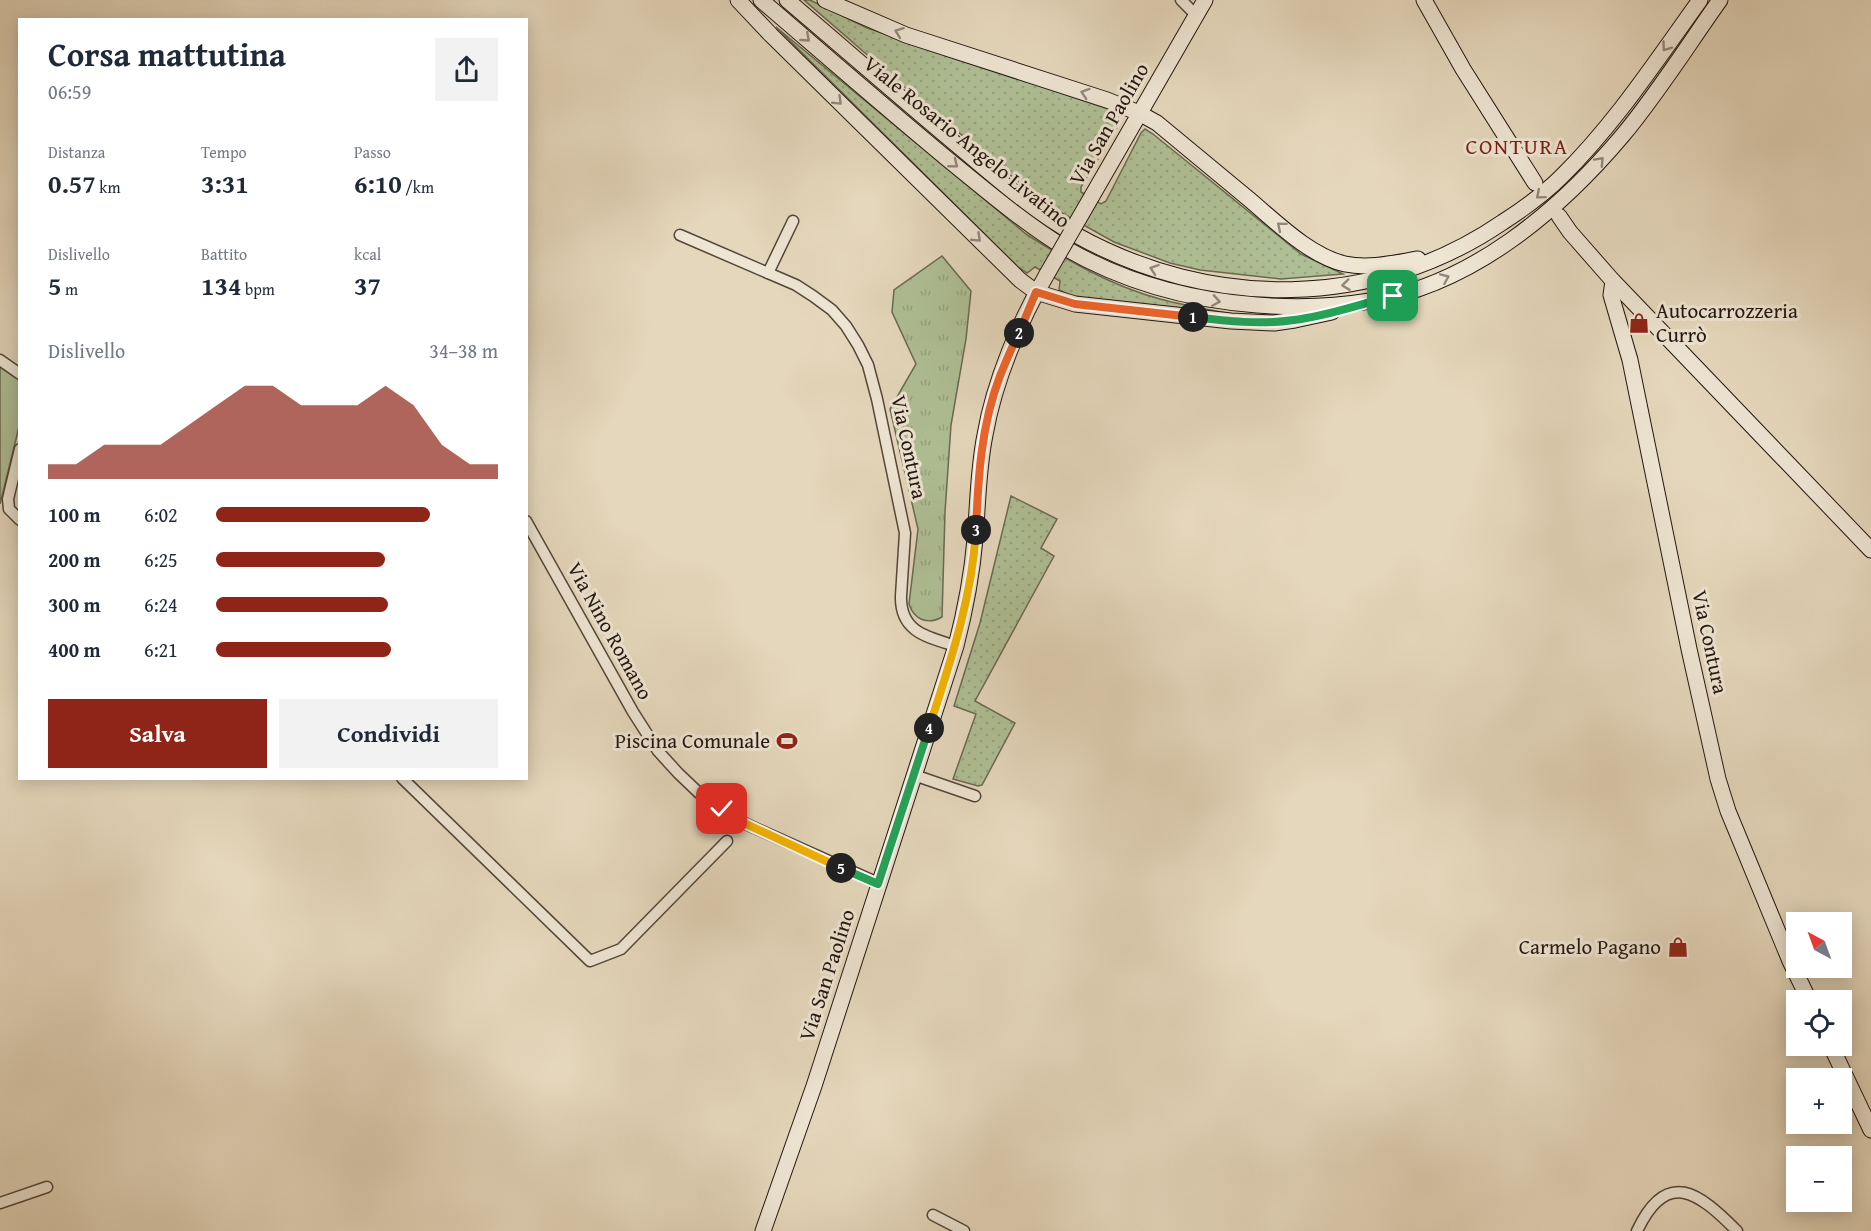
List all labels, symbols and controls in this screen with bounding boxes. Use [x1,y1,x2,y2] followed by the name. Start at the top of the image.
[895,27,905,40] one-way arrow
[48,30,286,78] text: Corsa mattutina
[799,31,810,42] one-way arrow
[435,38,498,101] button: share
[1662,41,1673,52] one-way arrow
[857,48,1078,235] street label: Viale Rosario Angelo Livatino
[1061,57,1156,191] street label: Via San Paolino
[48,77,91,106] text: 06:59
[1080,87,1091,100] one-way arrow
[832,94,842,105] one-way arrow
[1465,130,1569,162] district label: CONTURA
[48,140,105,164] text: Distanza
[201,140,247,164] text: Tempo
[354,140,391,164] text: Passo
[948,157,959,168] one-way arrow
[1592,157,1603,168] one-way arrow
[48,164,96,203] text: 0.57
[201,164,249,203] text: 3:31
[354,164,402,203] text: 6:10
[96,175,120,199] text: km
[402,175,434,199] text: /km
[1536,188,1547,199] one-way arrow
[1277,222,1288,233] one-way arrow
[970,230,981,241] one-way arrow
[48,242,110,266] text: Dislivello
[201,242,247,266] text: Battito
[354,242,381,266] text: kcal
[1149,264,1160,277] one-way arrow
[48,266,61,305] text: 5
[201,266,241,305] text: 134
[354,266,381,305] text: 37
[1367,270,1418,321] pin
[1439,273,1450,285] one-way arrow
[61,277,78,301] text: m
[241,277,275,301] text: bpm
[1342,278,1351,290] one-way arrow
[1376,279,1409,312] icon: arrive
[1212,294,1221,306] one-way arrow
[1656,295,1798,350] place label: Autocarrozzeria Currò
[1178,302,1208,332] pin: 1
[1189,305,1197,329] text: 1
[1627,311,1651,335] shop icon: Autocarrozzeria Currò
[1004,318,1034,348] pin: 2
[1015,321,1023,345] text: 2
[48,336,125,365] text: Dislivello
[429,336,498,365] text: 34–38 m
[883,392,936,502] street label: Via Contura
[48,500,101,529] text: 100 m
[144,500,178,529] text: 6:02
[961,515,991,545] pin: 3
[972,518,980,542] text: 3
[48,545,101,574] text: 200 m
[144,545,178,574] text: 6:25
[560,556,661,705] street label: Via Nino Romano
[1684,587,1737,697] street label: Via Contura
[48,590,101,619] text: 300 m
[144,590,178,619] text: 6:24
[48,635,101,664] text: 400 m
[144,635,178,664] text: 6:21
[48,699,267,768] button: Salva
[279,699,498,768] button: Condividi
[914,713,944,743] pin: 4
[925,716,933,740] text: 4
[615,725,770,756] place label: Piscina Comunale
[775,729,799,753] sports icon: Piscina Comunale
[696,783,747,834] pin
[705,792,738,825] icon: check
[826,853,856,883] pin: 5
[837,856,845,880] text: 5
[791,905,862,1045] street label: Via San Paolino
[1786,912,1852,978] north arrow
[1786,912,1852,1212] map controls
[1519,931,1661,962] place label: Carmelo Pagano
[1666,935,1690,959] shop icon: Carmelo Pagano
[1786,990,1852,1056] button: locate
[1786,1068,1852,1134] button: +
[1786,1146,1852,1212] button: −

